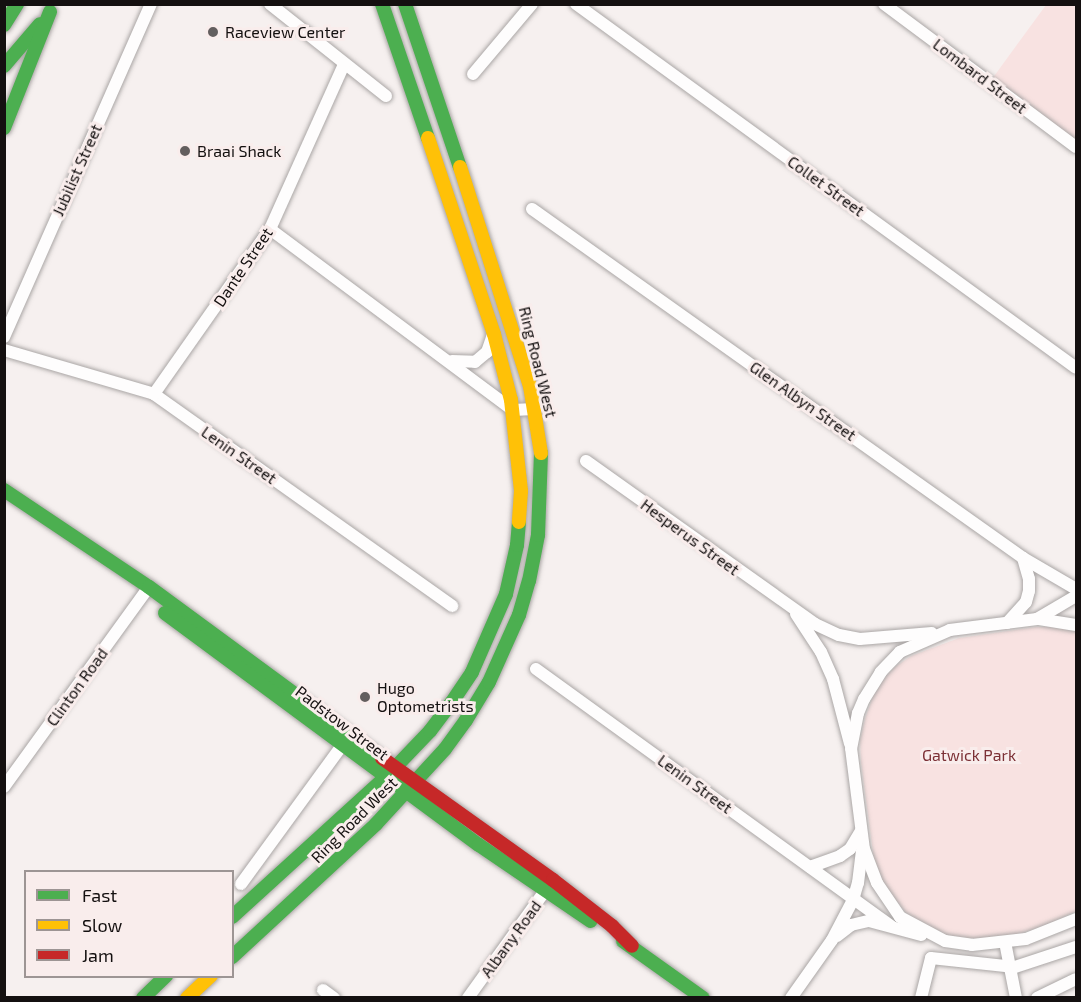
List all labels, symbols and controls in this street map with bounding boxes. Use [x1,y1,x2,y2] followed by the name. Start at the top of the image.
[225,22,346,42] place label: Raceview Center
[206,25,220,39] marker: Raceview Center
[929,34,1031,118] street label: Lombard Street
[48,121,106,219] street label: Jubilist Street
[197,141,281,161] place label: Braai Shack
[178,144,192,158] marker: Braai Shack
[784,152,868,220] street label: Collet Street
[209,224,277,310] street label: Dante Street
[515,304,561,420] street label: Ring Road West
[746,357,860,445] street label: Glen Albyn Street
[198,422,280,488] street label: Lenin Street
[637,495,743,579] street label: Hesperus Street
[42,644,112,730] street label: Clinton Road
[377,678,474,716] place label: Hugo Optometrists
[292,682,392,764] street label: Padstow Street
[358,690,372,704] marker: Hugo Optometrists
[922,745,1016,765] park label: Gatwick Park
[654,751,736,817] street label: Lenin Street
[307,773,401,867] street label: Ring Road West
[24,870,234,978] legend
[82,884,117,906] text: Fast
[477,897,545,981] street label: Albany Road
[82,914,122,936] text: Slow
[82,944,114,966] text: Jam

